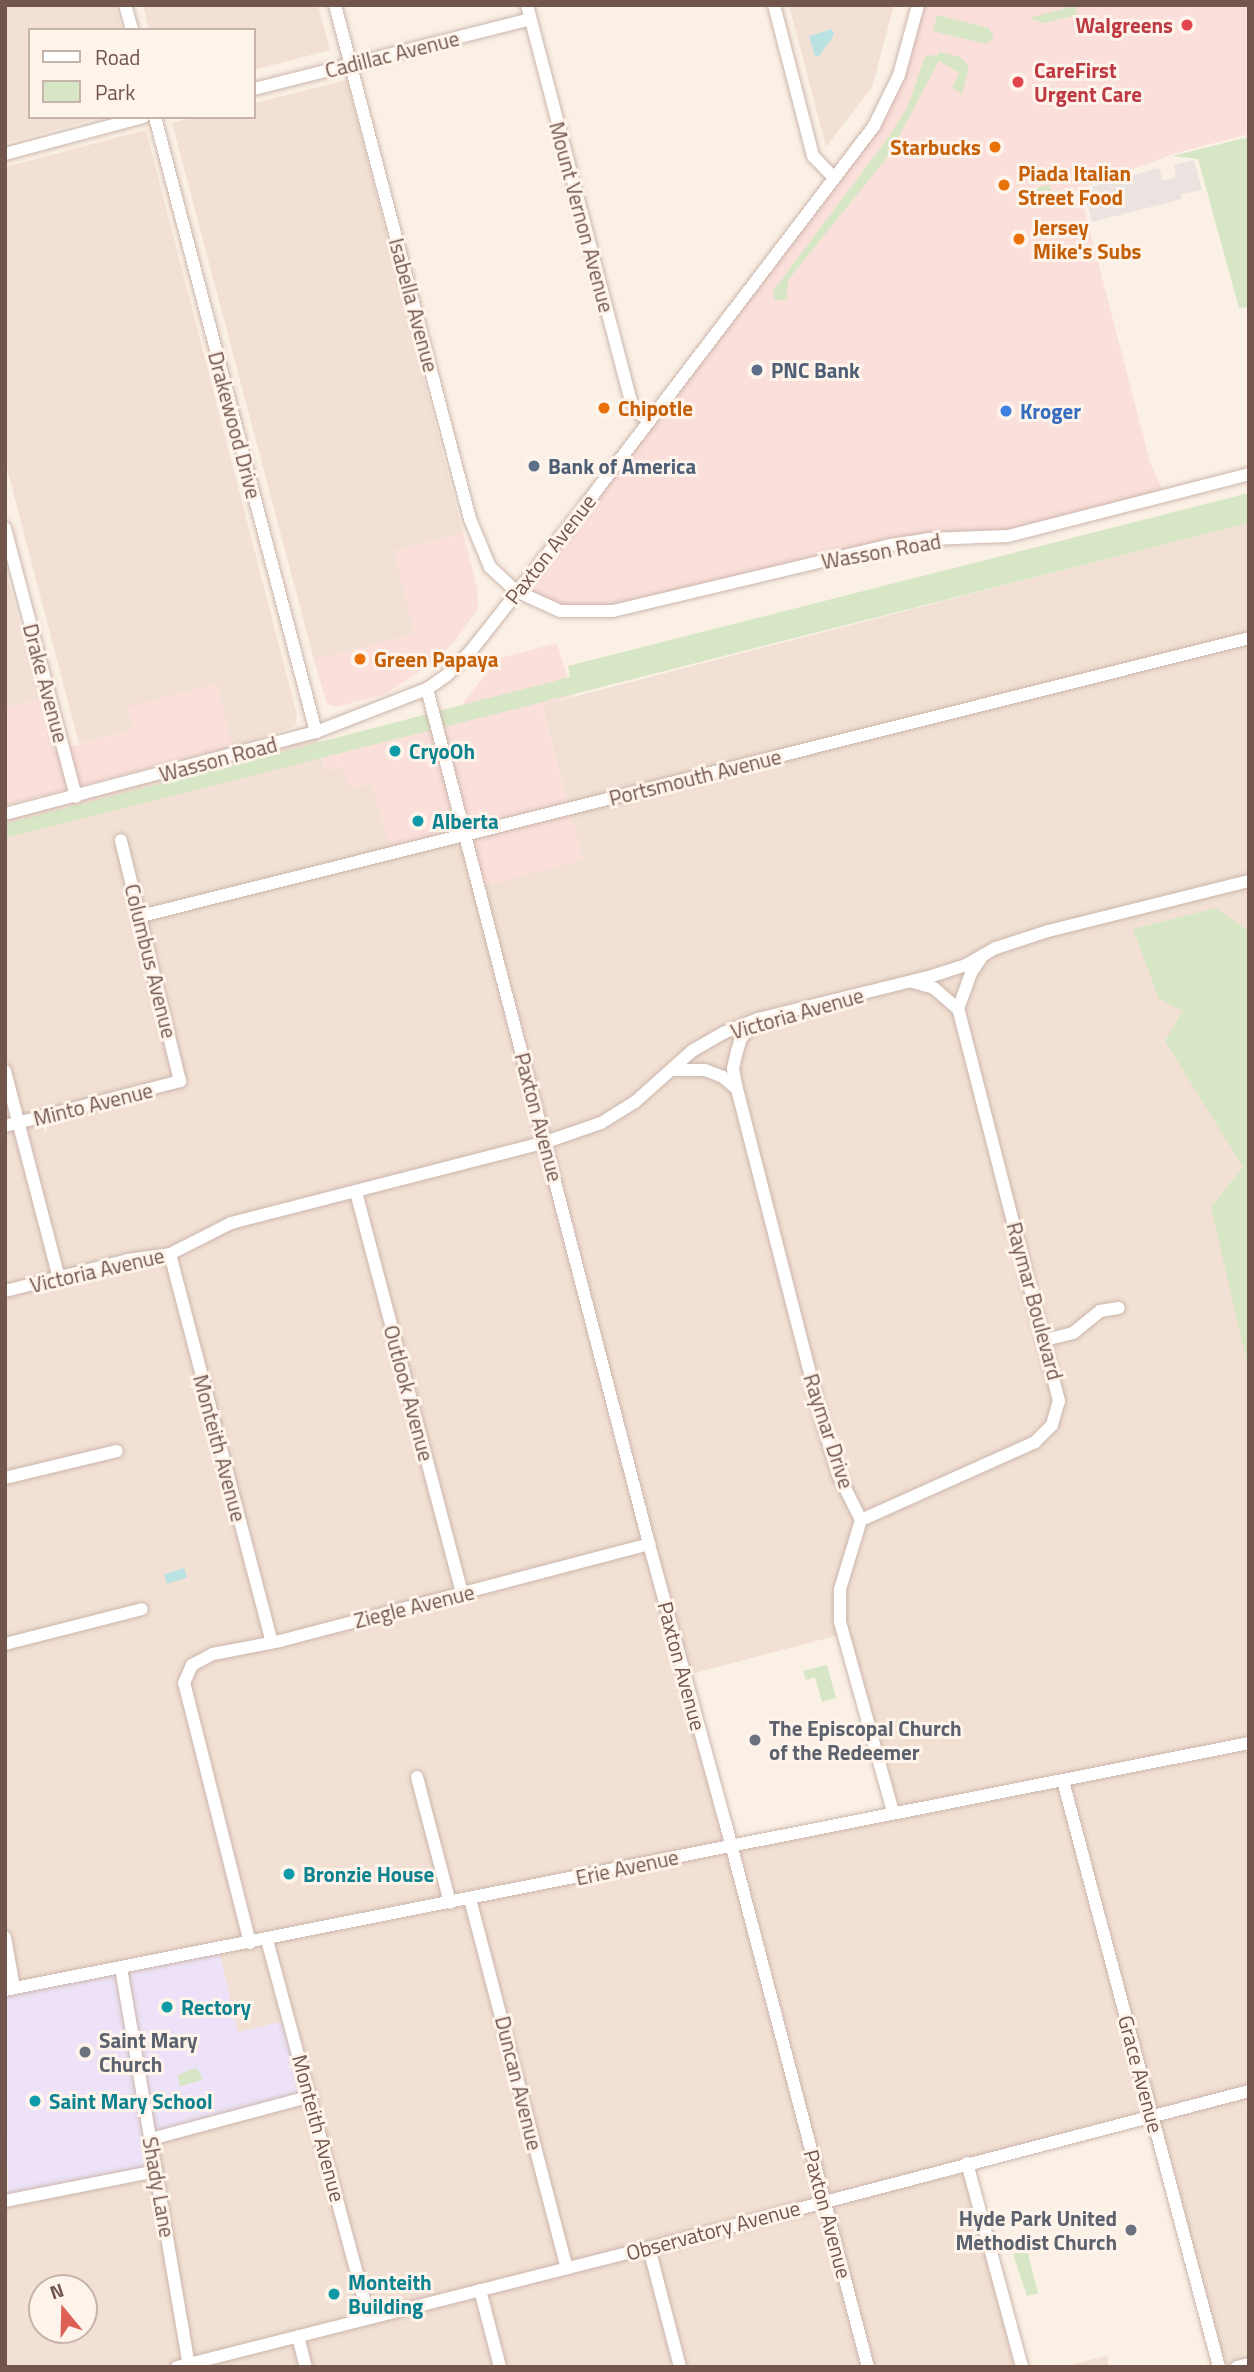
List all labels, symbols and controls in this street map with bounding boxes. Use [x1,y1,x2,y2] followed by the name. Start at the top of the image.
[1075,12,1173,38] place label: Walgreens
[1179,17,1195,33] marker: Walgreens
[322,25,462,83] street label: Cadillac Avenue
[28,28,256,119] legend
[95,41,140,73] text: Road
[1034,57,1142,107] place label: CareFirst Urgent Care
[1008,72,1028,92] marker: CareFirst Urgent Care
[95,76,135,108] text: Park
[544,119,620,315] street label: Mount Vernon Avenue
[890,134,981,160] place label: Starbucks
[987,139,1003,155] marker: Starbucks
[1018,160,1131,210] place label: Piada Italian Street Food
[996,177,1012,193] marker: Piada Italian Street Food
[1033,214,1142,264] place label: Jersey Mike's Subs
[1011,231,1027,247] marker: Jersey Mike's Subs
[384,235,444,375] street label: Isabella Avenue
[203,349,267,501] street label: Drakewood Drive
[771,357,860,383] place label: PNC Bank
[749,362,765,378] marker: PNC Bank
[618,395,693,421] place label: Chipotle
[1020,398,1081,424] place label: Kroger
[596,400,612,416] marker: Chipotle
[998,403,1014,419] marker: Kroger
[548,453,696,479] place label: Bank of America
[526,458,542,474] marker: Bank of America
[499,489,601,609] street label: Paxton Avenue
[819,528,943,574] street label: Wasson Road
[18,621,74,745] street label: Drake Avenue
[374,646,498,672] place label: Green Papaya
[352,651,368,667] marker: Green Papaya
[156,731,280,787] street label: Wasson Road
[409,738,475,764] place label: CryoOh
[387,743,403,759] marker: CryoOh
[606,743,784,811] street label: Portsmouth Avenue
[432,808,499,834] place label: Alberta
[410,813,426,829] marker: Alberta
[120,881,182,1041] street label: Columbus Avenue
[728,982,866,1044] street label: Victoria Avenue
[510,1050,568,1184] street label: Paxton Avenue
[31,1077,155,1131] street label: Minto Avenue
[1002,1219,1068,1383] street label: Raymar Boulevard
[27,1242,167,1298] street label: Victoria Avenue
[379,1322,439,1464] street label: Outlook Avenue
[799,1370,859,1492] street label: Raymar Drive
[188,1372,252,1524] street label: Monteith Avenue
[351,1579,477,1633] street label: Ziegle Avenue
[653,1599,711,1733] street label: Paxton Avenue
[769,1715,962,1765] place label: The Episcopal Church of the Redeemer
[747,1732,763,1748] marker: The Episcopal Church of the Redeemer
[573,1844,681,1890] street label: Erie Avenue
[303,1861,434,1887] place label: Bronzie House
[281,1866,297,1882] marker: Bronzie House
[181,1994,251,2020] place label: Rectory
[159,1999,175,2015] marker: Rectory
[1113,2012,1169,2136] street label: Grace Avenue
[490,2013,548,2153] street label: Duncan Avenue
[99,2027,198,2077] place label: Saint Mary Church
[77,2044,93,2060] marker: Saint Mary Church
[287,2052,351,2204] street label: Monteith Avenue
[49,2088,213,2114] place label: Saint Mary School
[27,2093,43,2109] marker: Saint Mary School
[138,2135,180,2239] street label: Shady Lane
[799,2147,857,2281] street label: Paxton Avenue
[623,2195,803,2265] street label: Observatory Avenue
[955,2205,1117,2255] place label: Hyde Park United Methodist Church
[1123,2222,1139,2238] marker: Hyde Park United Methodist Church
[348,2269,432,2319] place label: Monteith Building
[28,2274,98,2344] north arrow
[46,2275,68,2306] text: N
[326,2286,342,2302] marker: Monteith Building

